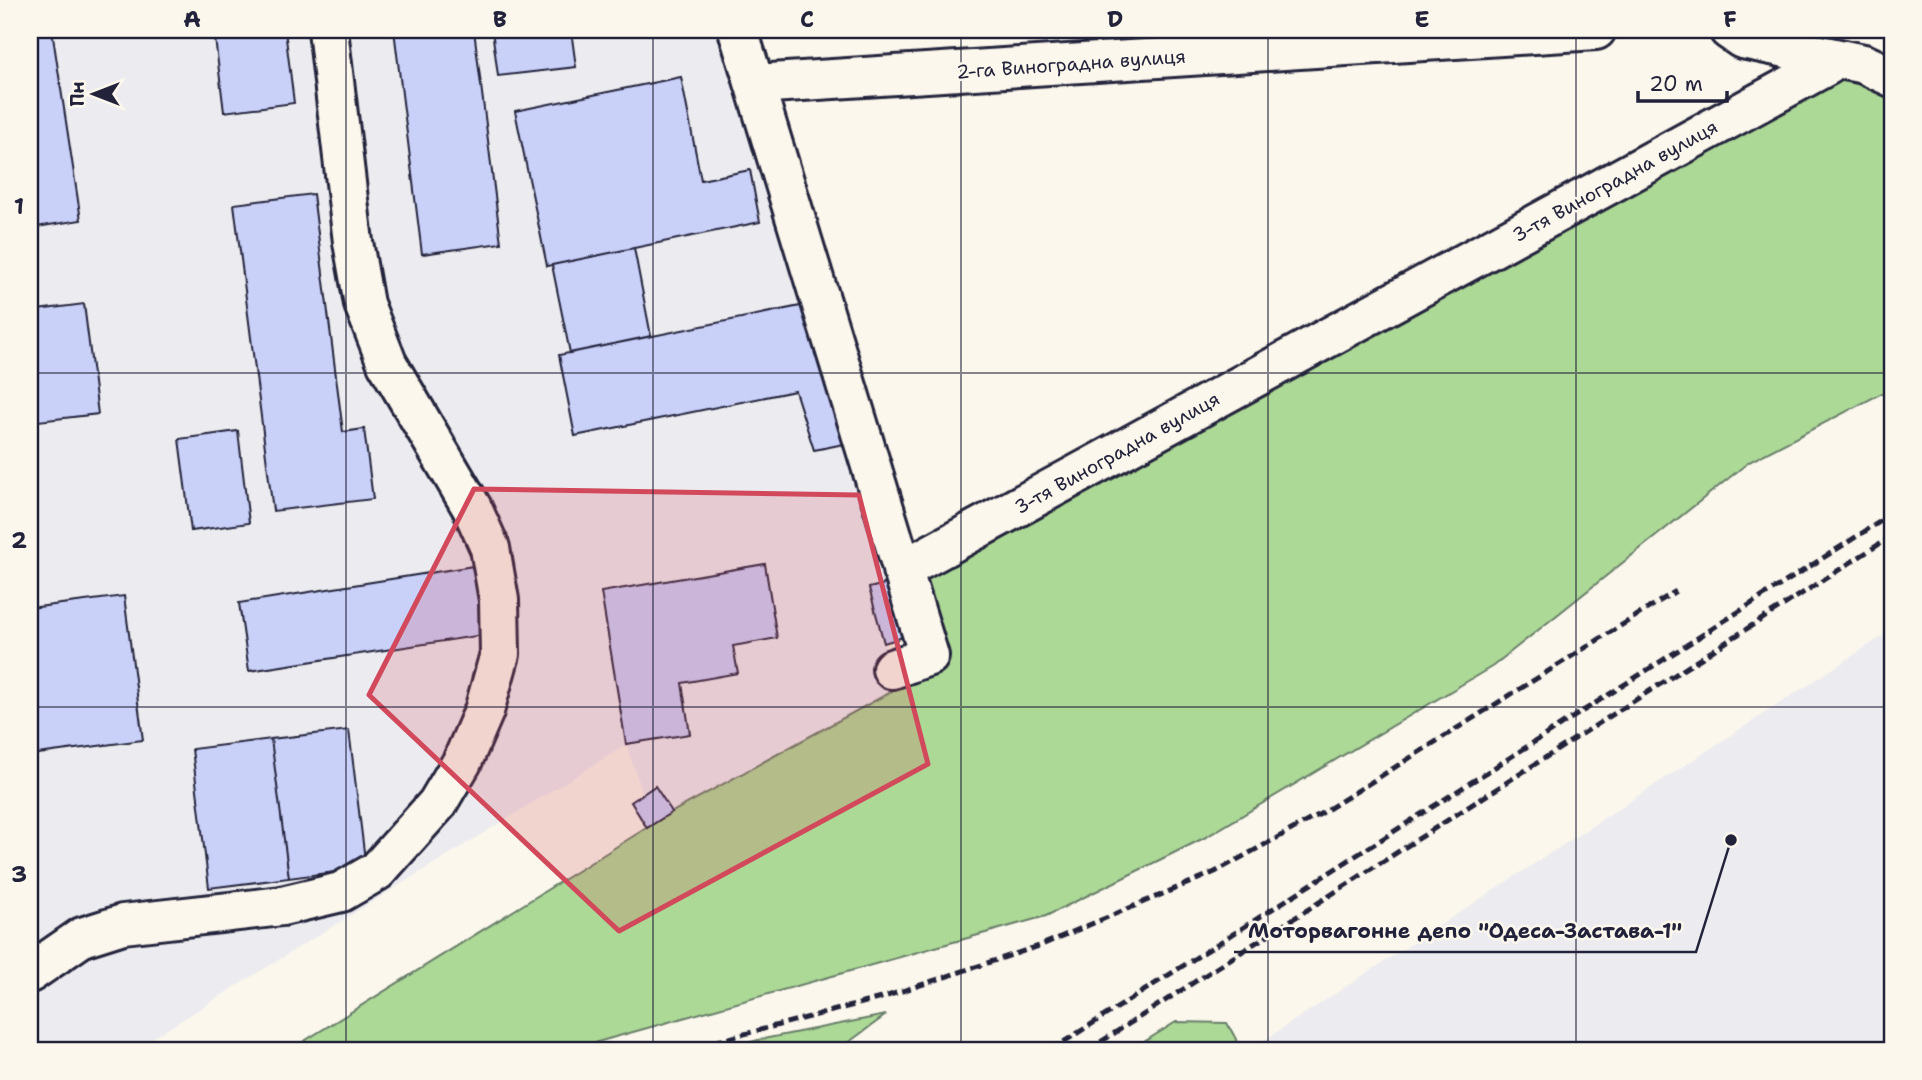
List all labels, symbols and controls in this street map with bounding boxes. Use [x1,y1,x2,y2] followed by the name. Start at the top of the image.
[183,4,201,34] text: A
[493,4,507,34] text: B
[800,4,814,34] text: C
[1107,4,1123,34] text: D
[1414,4,1430,34] text: E
[1723,4,1737,34] text: F
[955,44,1187,84] street label: 2-га Виноградна вулиця
[60,60,130,130] north arrow
[1638,60,1728,104] scale bar
[1649,70,1703,98] text: 20 m
[65,81,90,107] text: Пн
[1508,114,1722,248] street label: 3-тя Виноградна вулиця
[14,191,24,221] text: 1
[1010,386,1224,520] street label: 3-тя Виноградна вулиця
[11,525,27,555] text: 2
[11,859,27,889] text: 3
[1234,910,1696,952] callout: Моторвагонне депо "Одеса-Застава-1"
[1248,917,1682,945] text: Моторвагонне депо "Одеса-Застава-1"

